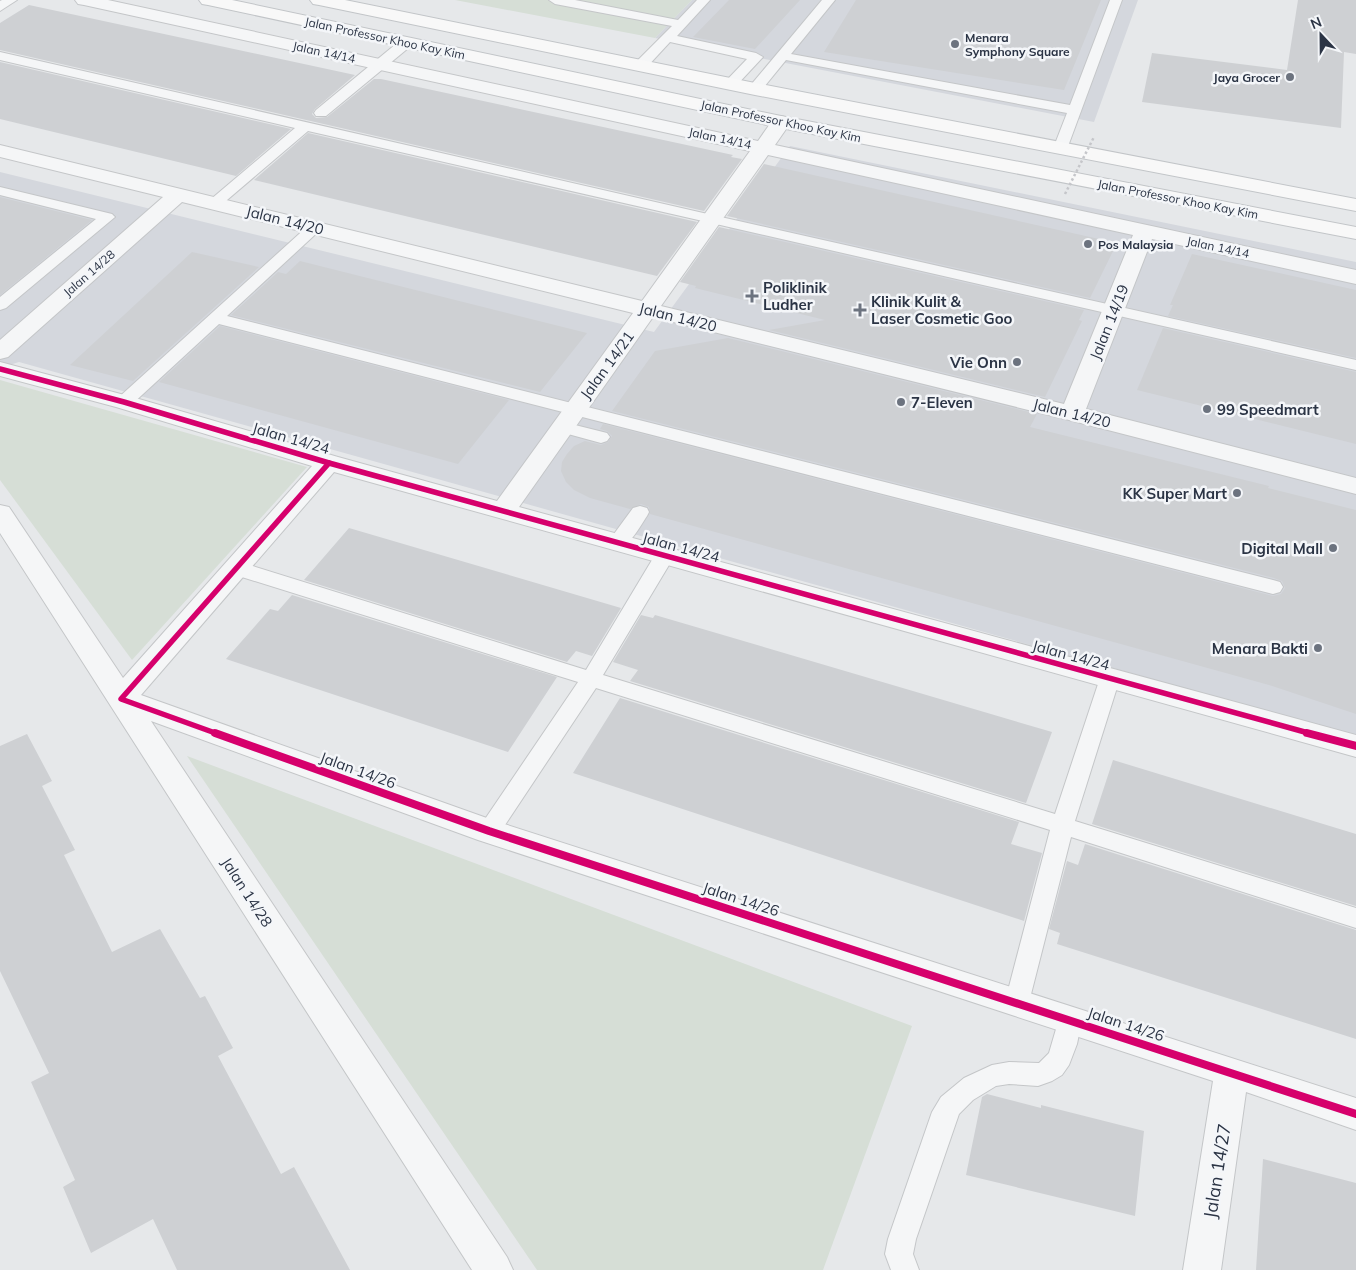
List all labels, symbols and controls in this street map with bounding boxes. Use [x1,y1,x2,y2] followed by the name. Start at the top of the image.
[1296,10,1346,60] north arrow
[1308,13,1324,33] text: N
[303,14,467,62] street label: Jalan Professor Khoo Kay Kim
[965,30,1070,59] place label: Menara Symphony Square
[291,38,357,66] street label: Jalan 14/14
[949,38,961,50] marker: Menara Symphony Square
[1213,70,1280,85] place label: Jaya Grocer
[1284,71,1296,83] marker: Jaya Grocer
[699,97,863,145] street label: Jalan Professor Khoo Kay Kim
[687,124,753,152] street label: Jalan 14/14
[1096,176,1260,222] street label: Jalan Professor Khoo Kay Kim
[244,201,326,239] street label: Jalan 14/20
[1185,233,1251,261] street label: Jalan 14/14
[1098,237,1173,252] place label: Pos Malaysia
[1082,238,1094,250] marker: Pos Malaysia
[60,246,118,300] street label: Jalan 14/28
[763,278,827,314] place label: Poliklinik Ludher
[1085,282,1133,362] street label: Jalan 14/19
[745,289,759,303] marker: Poliklinik Ludher
[871,292,1013,328] place label: Klinik Kulit & Laser Cosmetic Goo
[637,298,719,336] street label: Jalan 14/20
[853,303,867,317] marker: Klinik Kulit & Laser Cosmetic Goo
[576,327,638,403] street label: Jalan 14/21
[949,353,1007,372] place label: Vie Onn
[1011,356,1023,368] marker: Vie Onn
[911,393,973,412] place label: 7-Eleven
[1031,394,1113,432] street label: Jalan 14/20
[895,396,907,408] marker: 7-Eleven
[1217,400,1319,419] place label: 99 Speedmart
[1201,403,1213,415] marker: 99 Speedmart
[250,418,332,458] street label: Jalan 14/24
[1122,484,1227,503] place label: KK Super Mart
[1231,487,1243,499] marker: KK Super Mart
[640,528,722,566] street label: Jalan 14/24
[1241,539,1323,558] place label: Digital Mall
[1327,542,1339,554] marker: Digital Mall
[1030,636,1112,674] street label: Jalan 14/24
[1212,639,1308,658] place label: Menara Bakti
[1312,642,1324,654] marker: Menara Bakti
[317,747,399,793] street label: Jalan 14/26
[217,853,277,931] street label: Jalan 14/28
[700,878,782,920] street label: Jalan 14/26
[1085,1003,1167,1045] street label: Jalan 14/26
[1198,1122,1236,1220] street label: Jalan 14/27

